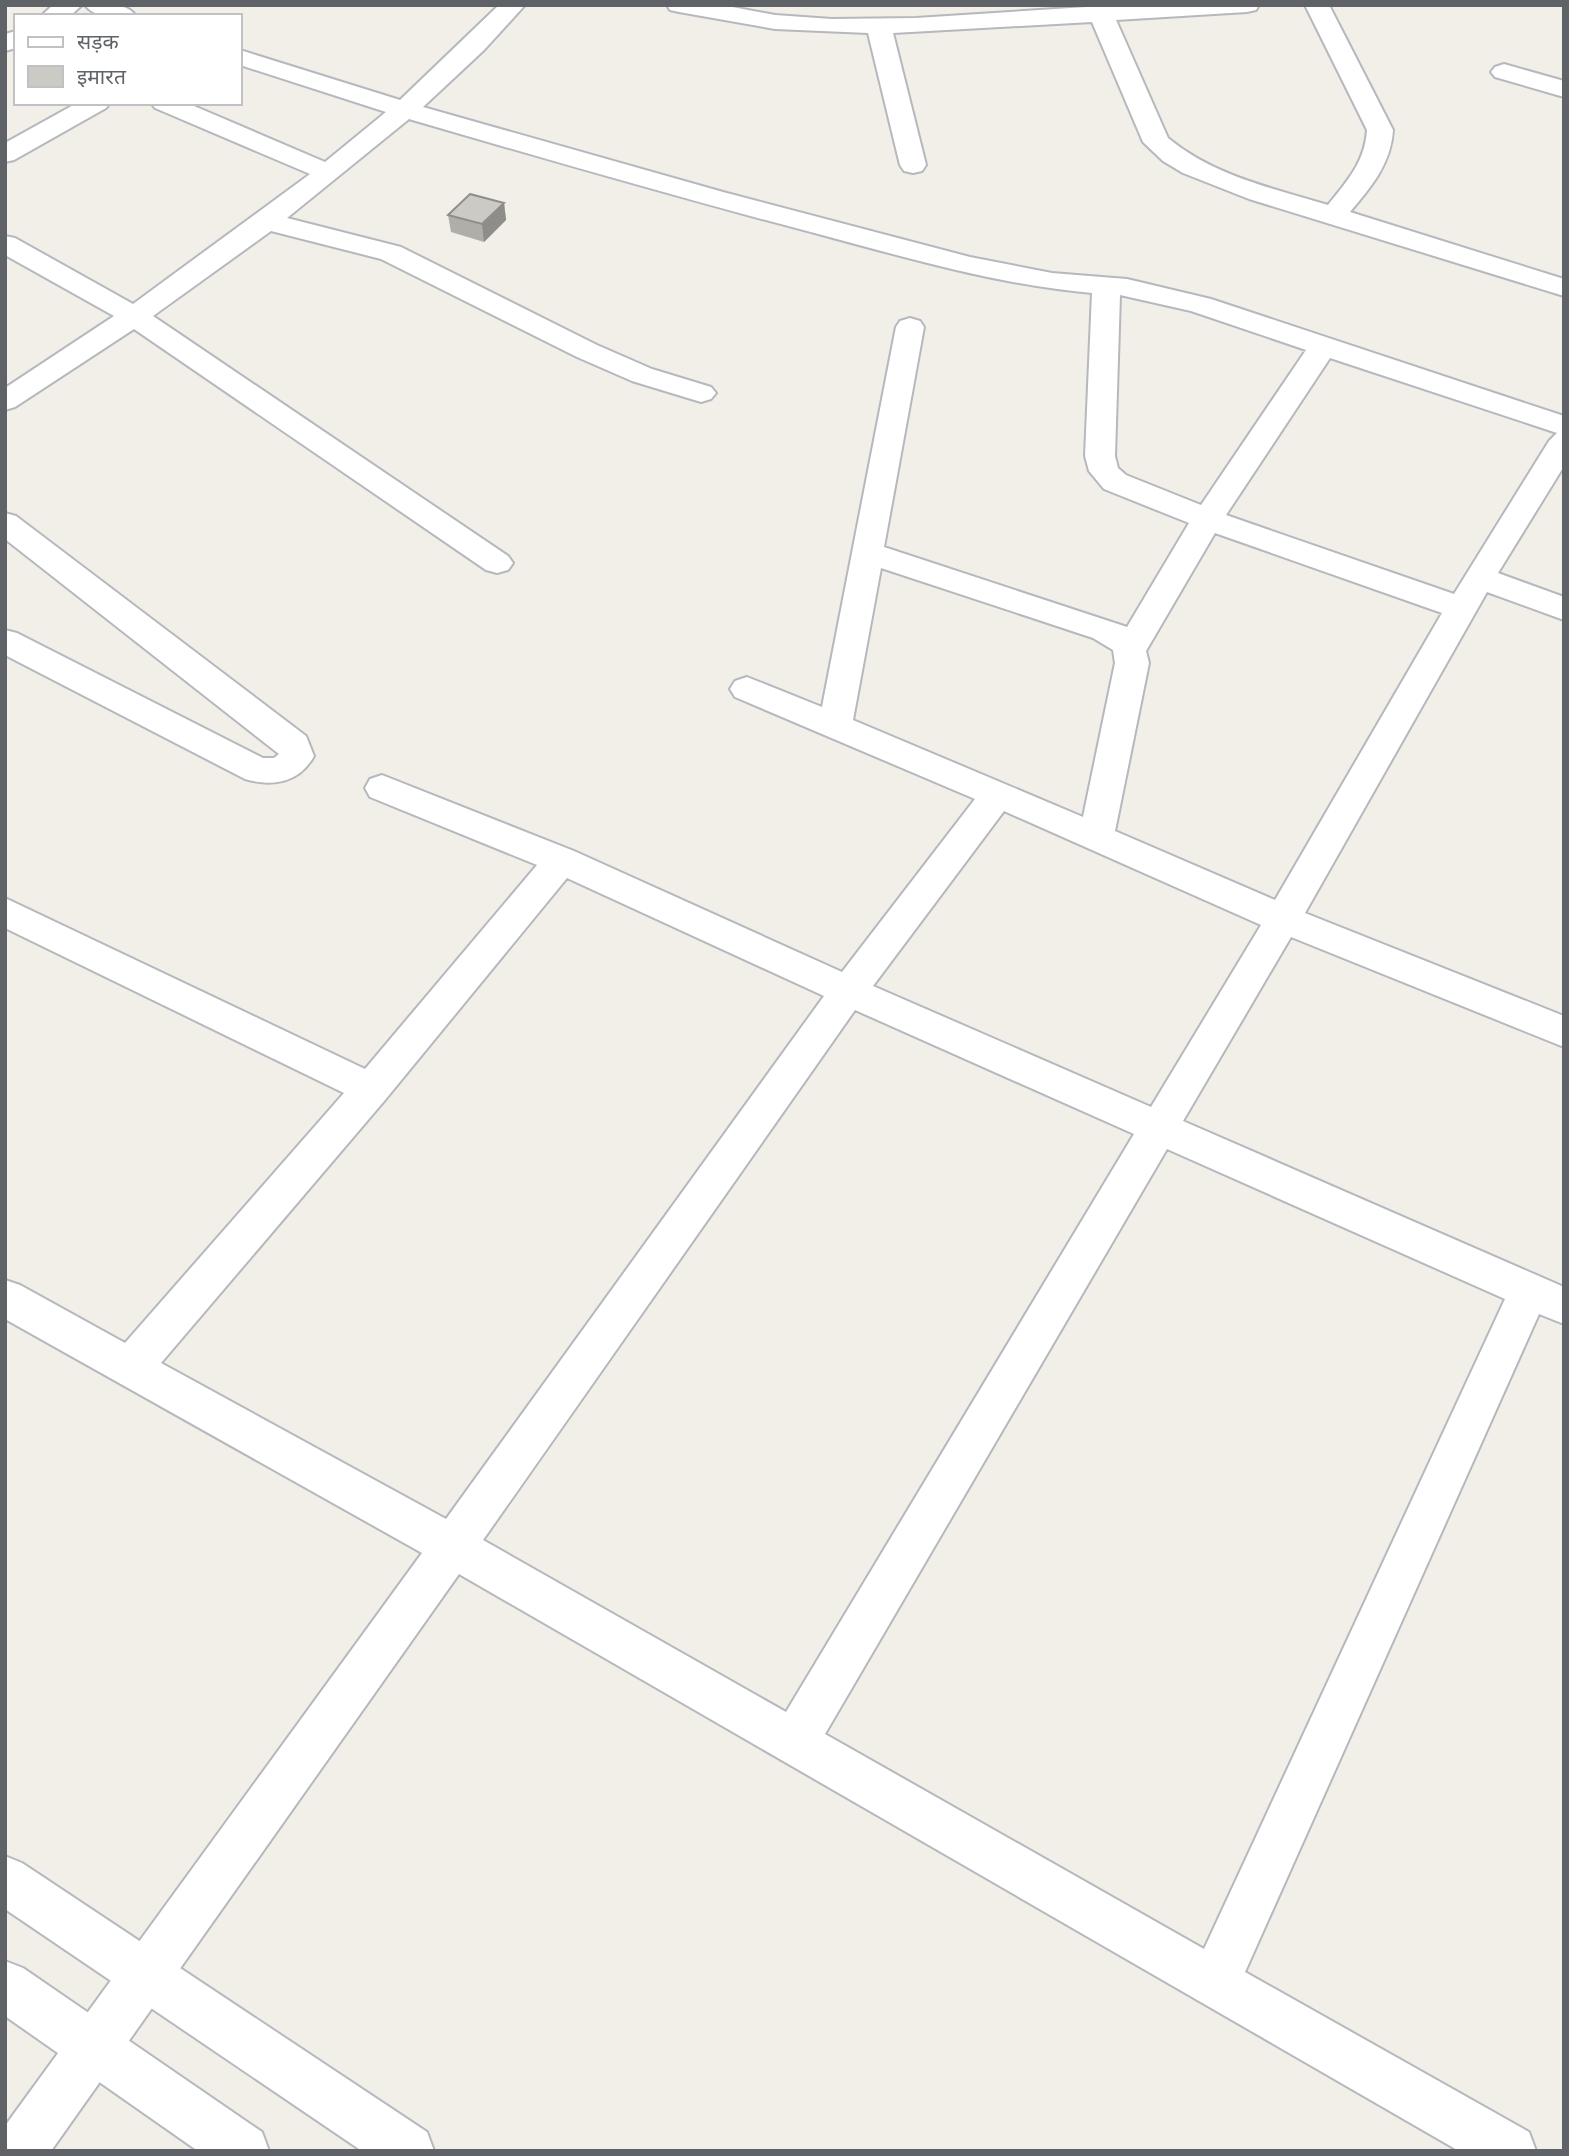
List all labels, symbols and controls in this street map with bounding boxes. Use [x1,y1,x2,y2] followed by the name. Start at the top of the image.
[14,14,242,105] legend
[77,28,119,53] text: सड़क
[77,63,127,88] text: इमारत

